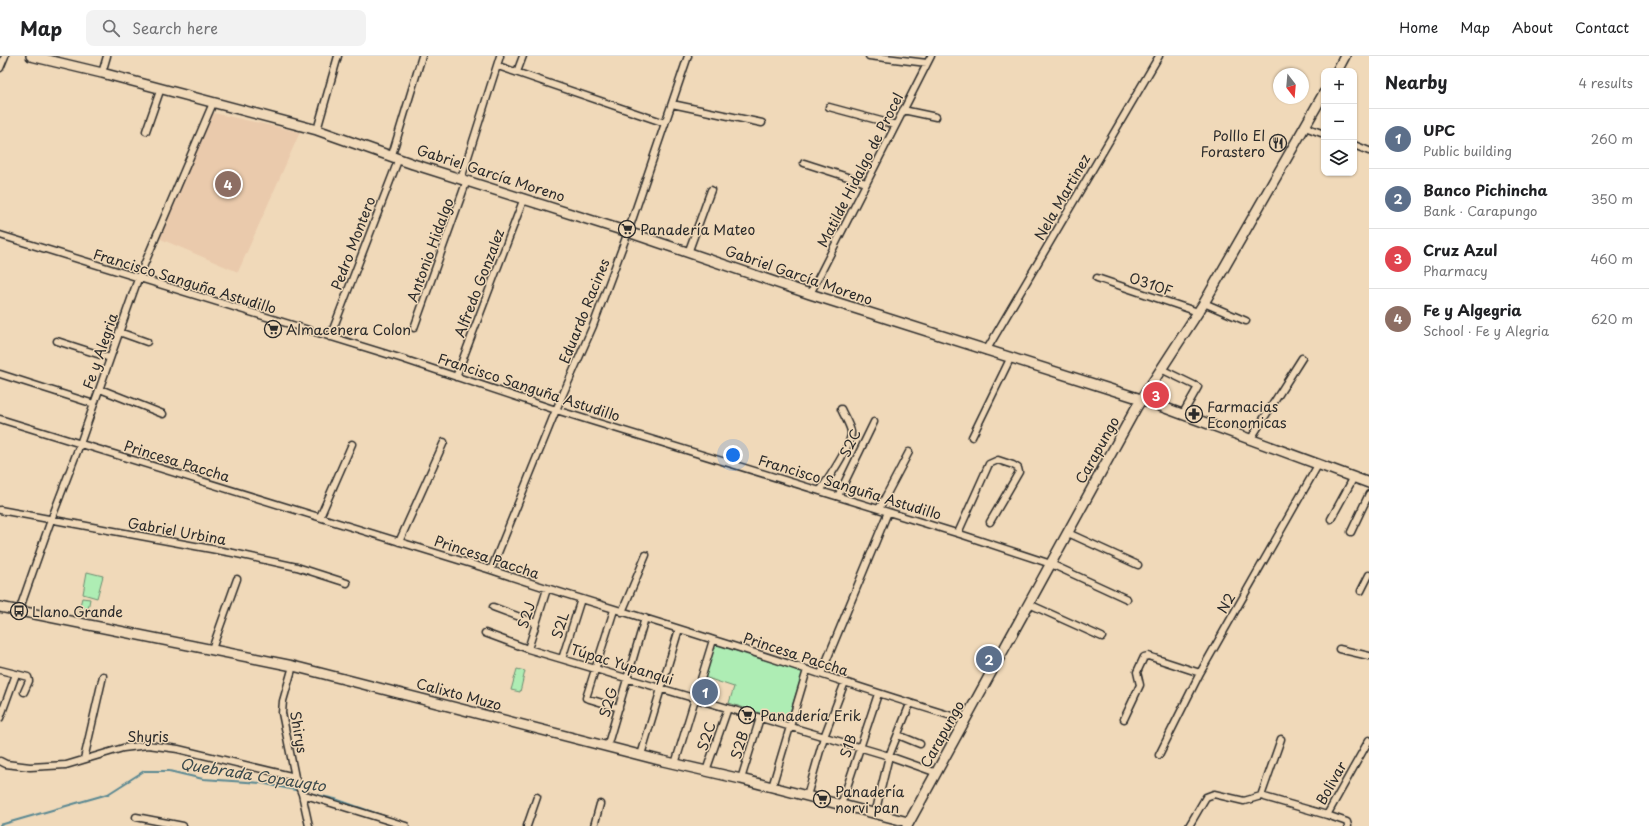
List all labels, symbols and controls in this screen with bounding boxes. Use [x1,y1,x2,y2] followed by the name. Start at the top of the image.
[86,10,366,46] search box
[20,14,62,42] text: Map
[132,16,218,39] text: Search here
[100,17,122,39] icon: search
[1399,17,1438,38] text: Home
[1460,17,1490,38] text: Map
[1512,17,1553,38] text: About
[1575,17,1629,38] text: Contact
[1273,68,1309,104] north arrow
[1321,68,1357,176] map controls
[1321,68,1357,104] button: +
[1385,69,1447,95] text: Nearby
[1579,73,1633,92] text: 4 results
[812,89,908,251] street label: Matilde Hidalgo de Procel
[1321,104,1357,140] button: −
[1423,118,1455,141] text: UPC
[1201,125,1265,162] place label: Polllo El Forastero
[1395,129,1401,148] text: 1
[1591,129,1633,148] text: 260 m
[1268,133,1288,153] restaurant icon: Polllo El Forastero
[414,139,568,207] street label: Gabriel García Moreno
[1321,140,1357,176] button: layers
[1423,141,1512,160] text: Public building
[1029,150,1095,244] street label: Nela Martinez
[215,169,241,199] pin: 4
[1423,178,1548,201] text: Banco Pichincha
[1393,189,1403,208] text: 2
[1591,189,1633,208] text: 350 m
[326,193,381,293] street label: Pedro Montero
[401,195,459,305] street label: Antonio Hidalgo
[1423,201,1537,220] text: Bank · Carapungo
[617,219,637,239] supermarket icon: Panadería Mateo
[640,219,755,240] place label: Panadería Mateo
[449,226,509,340] street label: Alfredo Gonzalez
[1423,238,1497,261] text: Cruz Azul
[722,240,876,310] street label: Gabriel García Moreno
[91,243,279,319] street label: Francisco Sanguña Astudillo
[1394,249,1402,268] text: 3
[1590,249,1633,268] text: 460 m
[553,255,615,367] street label: Eduardo Racines
[1423,261,1488,280] text: Pharmacy
[1126,267,1176,301] street label: O310F
[1423,298,1522,321] text: Fe y Algegria
[1394,309,1402,328] text: 4
[1591,309,1633,328] text: 620 m
[77,310,123,392] street label: Fe y Alegria
[263,319,283,339] supermarket icon: Almacenera Colon
[286,319,411,340] place label: Almacenera Colon
[1423,321,1549,340] text: School · Fe y Alegria
[435,348,623,427] street label: Francisco Sanguña Astudillo
[1143,380,1169,410] pin: 3
[1207,396,1287,433] place label: Farmacias Economicas
[1184,404,1204,424] pharmacy icon: Farmacias Economicas
[1070,412,1124,487] street label: Carapungo
[834,425,866,461] street label: S2C
[122,435,233,487] street label: Princesa Paccha
[723,445,743,465] your location
[756,449,944,525] street label: Francisco Sanguña Astudillo
[126,512,228,550] street label: Gabriel Urbina
[432,530,543,584] street label: Princesa Paccha
[1212,589,1240,617] street label: N2
[512,599,540,631] street label: S2J
[9,601,29,621] bus stop icon: Llano Grande
[32,601,123,622] place label: Llano Grande
[546,609,574,641] street label: S2L
[741,627,852,681] street label: Princesa Paccha
[568,638,676,690] street label: Túpac Yupanqui
[976,644,1002,674] pin: 2
[414,673,504,716] street label: Calixto Muzo
[692,677,718,707] pin: 1
[594,684,622,720] street label: S2G
[915,696,969,771] street label: Carapungo
[737,705,757,725] supermarket icon: Panadería Erik
[760,705,862,726] place label: Panadería Erik
[285,709,313,755] street label: Shirys
[691,719,721,753] street label: S2C
[127,726,169,747] street label: Shyris
[725,729,753,761] street label: S2B
[834,732,862,760] street label: S1B
[178,751,329,797] water label: Quebrada Copaugto
[1311,757,1352,808] street label: Bolivar
[835,781,905,818] place label: Panadería norvi pan
[812,789,832,809] supermarket icon: Panadería norvi pan

